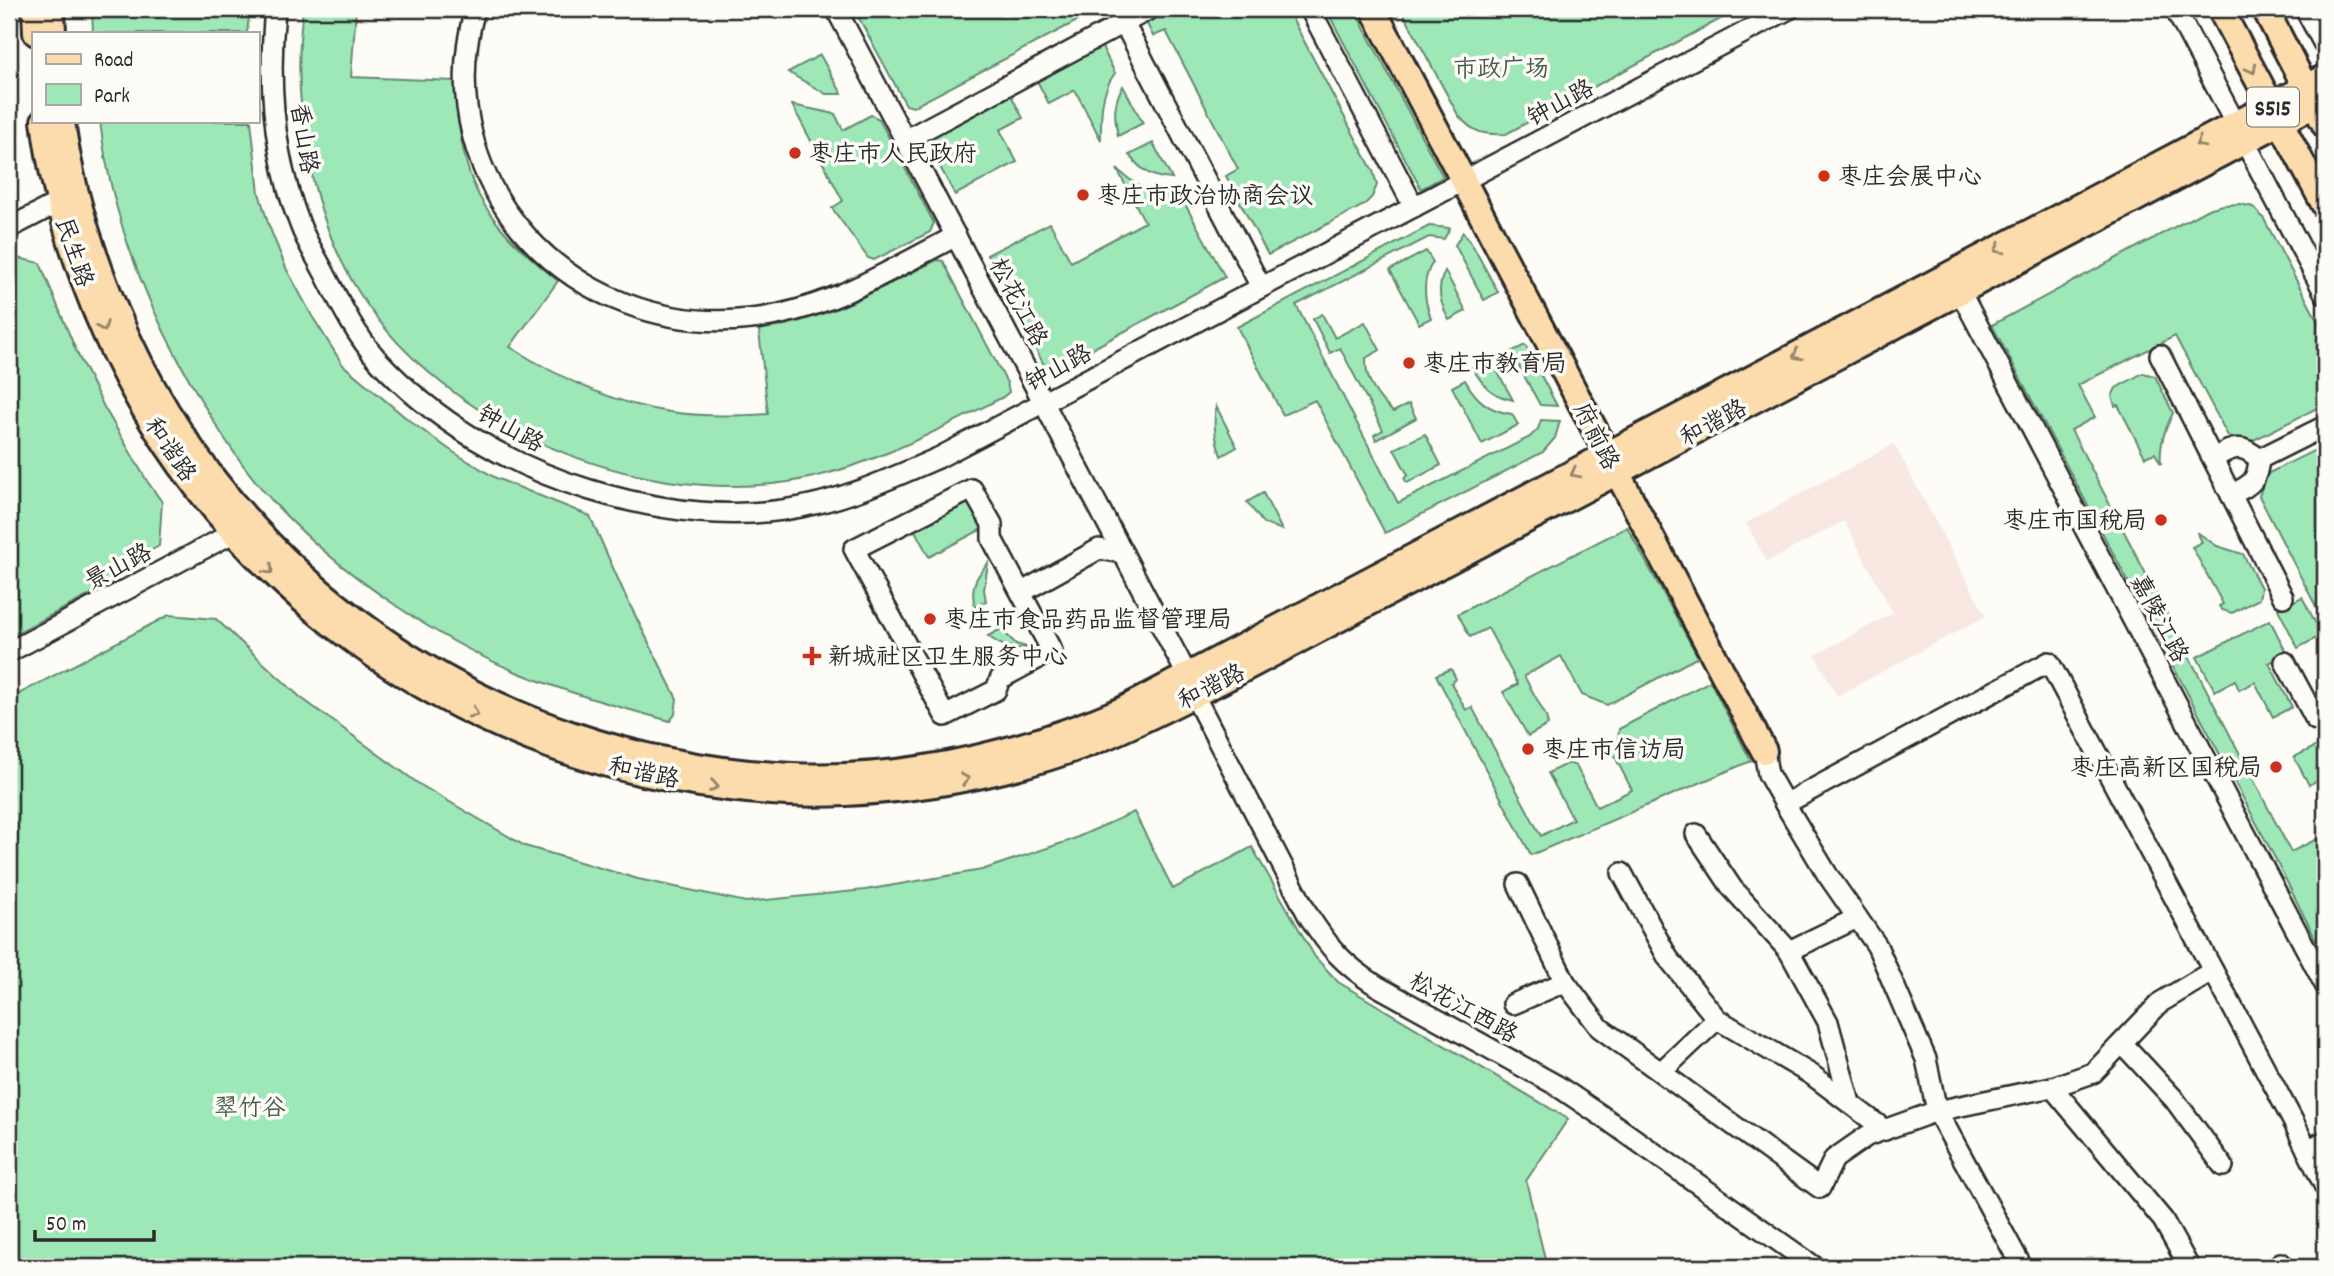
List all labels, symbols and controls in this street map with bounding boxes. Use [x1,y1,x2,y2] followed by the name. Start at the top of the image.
[32,32,259,122] legend
[94,47,133,77] text: Road
[1453,54,1549,88] park label: 市政广场
[2244,62,2257,74] one-way arrow
[1522,73,1601,137] street label: 钟山路
[94,83,130,113] text: Park
[2247,88,2299,127] road number: S515
[280,100,324,177] street label: 香山路
[2195,135,2207,148] one-way arrow
[809,139,977,173] place label: 枣庄市人民政府
[787,145,803,161] marker: 枣庄市人民政府
[1838,162,1982,196] place label: 枣庄会展中心
[1816,168,1832,184] marker: 枣庄会展中心
[1097,181,1313,215] place label: 枣庄市政治协商会议
[1075,187,1091,203] marker: 枣庄市政治协商会议
[44,213,100,293] street label: 民生路
[1994,241,2006,255] one-way arrow
[979,253,1054,354] street label: 松花江路
[94,320,108,332] one-way arrow
[1020,338,1099,402] street label: 钟山路
[1792,347,1805,361] one-way arrow
[1423,349,1567,383] place label: 枣庄市教育局
[1401,355,1417,371] marker: 枣庄市教育局
[1675,393,1754,457] street label: 和谐路
[470,398,549,463] street label: 钟山路
[1563,398,1626,477] street label: 府前路
[134,411,203,490] street label: 和谐路
[1569,465,1582,478] one-way arrow
[2003,506,2147,540] place label: 枣庄市国税局
[2153,512,2169,528] marker: 枣庄市国税局
[80,537,159,601] street label: 景山路
[261,562,273,575] one-way arrow
[2120,569,2195,670] street label: 嘉陵江路
[944,605,1232,639] place label: 枣庄市食品药品监督管理局
[922,611,938,627] marker: 枣庄市食品药品监督管理局
[828,642,1068,676] place label: 新城社区卫生服务中心
[802,646,822,666] marker: 新城社区卫生服务中心
[1173,657,1252,720] street label: 和谐路
[467,705,479,719] one-way arrow
[1542,735,1686,769] place label: 枣庄市信访局
[1520,741,1536,757] marker: 枣庄市信访局
[605,751,682,799] street label: 和谐路
[2070,753,2262,787] place label: 枣庄高新区国税局
[2268,759,2284,775] marker: 枣庄高新区国税局
[959,772,971,787] one-way arrow
[708,778,720,793] one-way arrow
[1402,966,1523,1054] street label: 松花江西路
[214,1093,286,1127] park label: 翠竹谷
[35,1199,154,1243] scale bar
[46,1211,86,1241] text: 50 m

